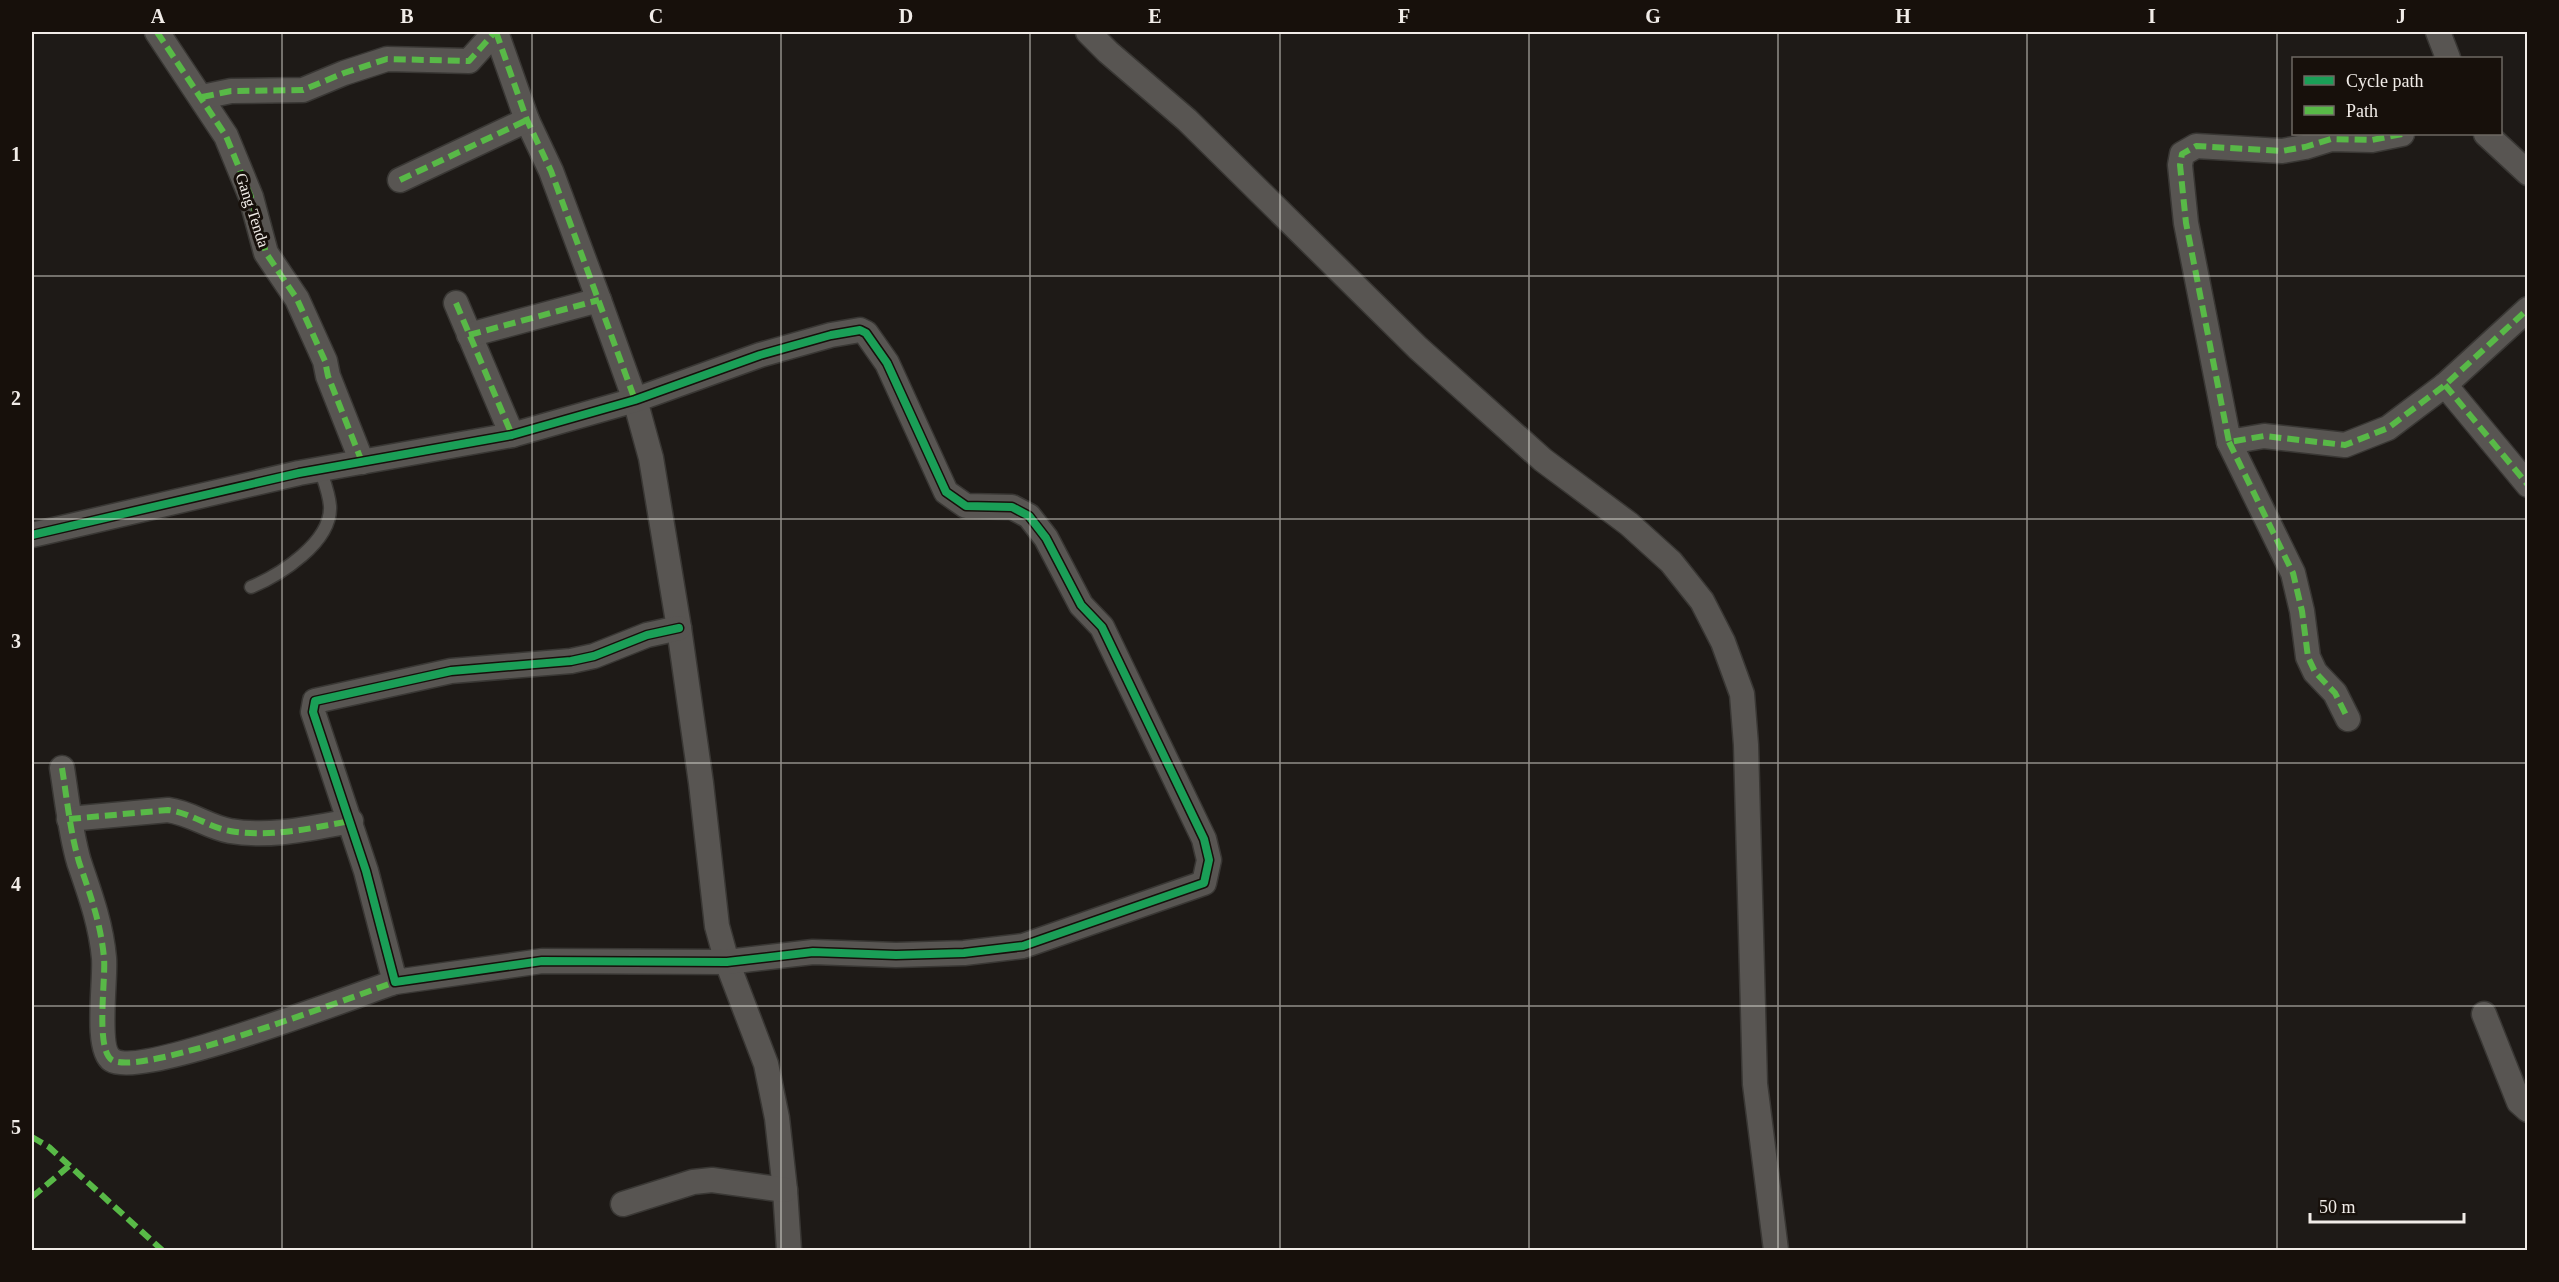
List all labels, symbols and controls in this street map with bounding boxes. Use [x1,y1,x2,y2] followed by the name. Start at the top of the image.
[151,5,166,27] text: A
[400,5,414,27] text: B
[649,5,663,27] text: C
[899,5,913,27] text: D
[1148,5,1162,27] text: E
[1398,5,1410,27] text: F
[1645,5,1661,27] text: G
[1895,5,1911,27] text: H
[2148,5,2156,27] text: I
[2396,5,2406,27] text: J
[2292,57,2502,135] legend
[2346,71,2423,91] text: Cycle path
[2346,101,2378,121] text: Path
[11,143,21,165] text: 1
[232,171,273,250] street label: Gang Tenda
[11,387,21,409] text: 2
[11,630,21,652] text: 3
[11,873,21,895] text: 4
[11,1116,21,1138] text: 5
[2310,1186,2464,1224] scale bar
[2319,1197,2356,1217] text: 50 m

